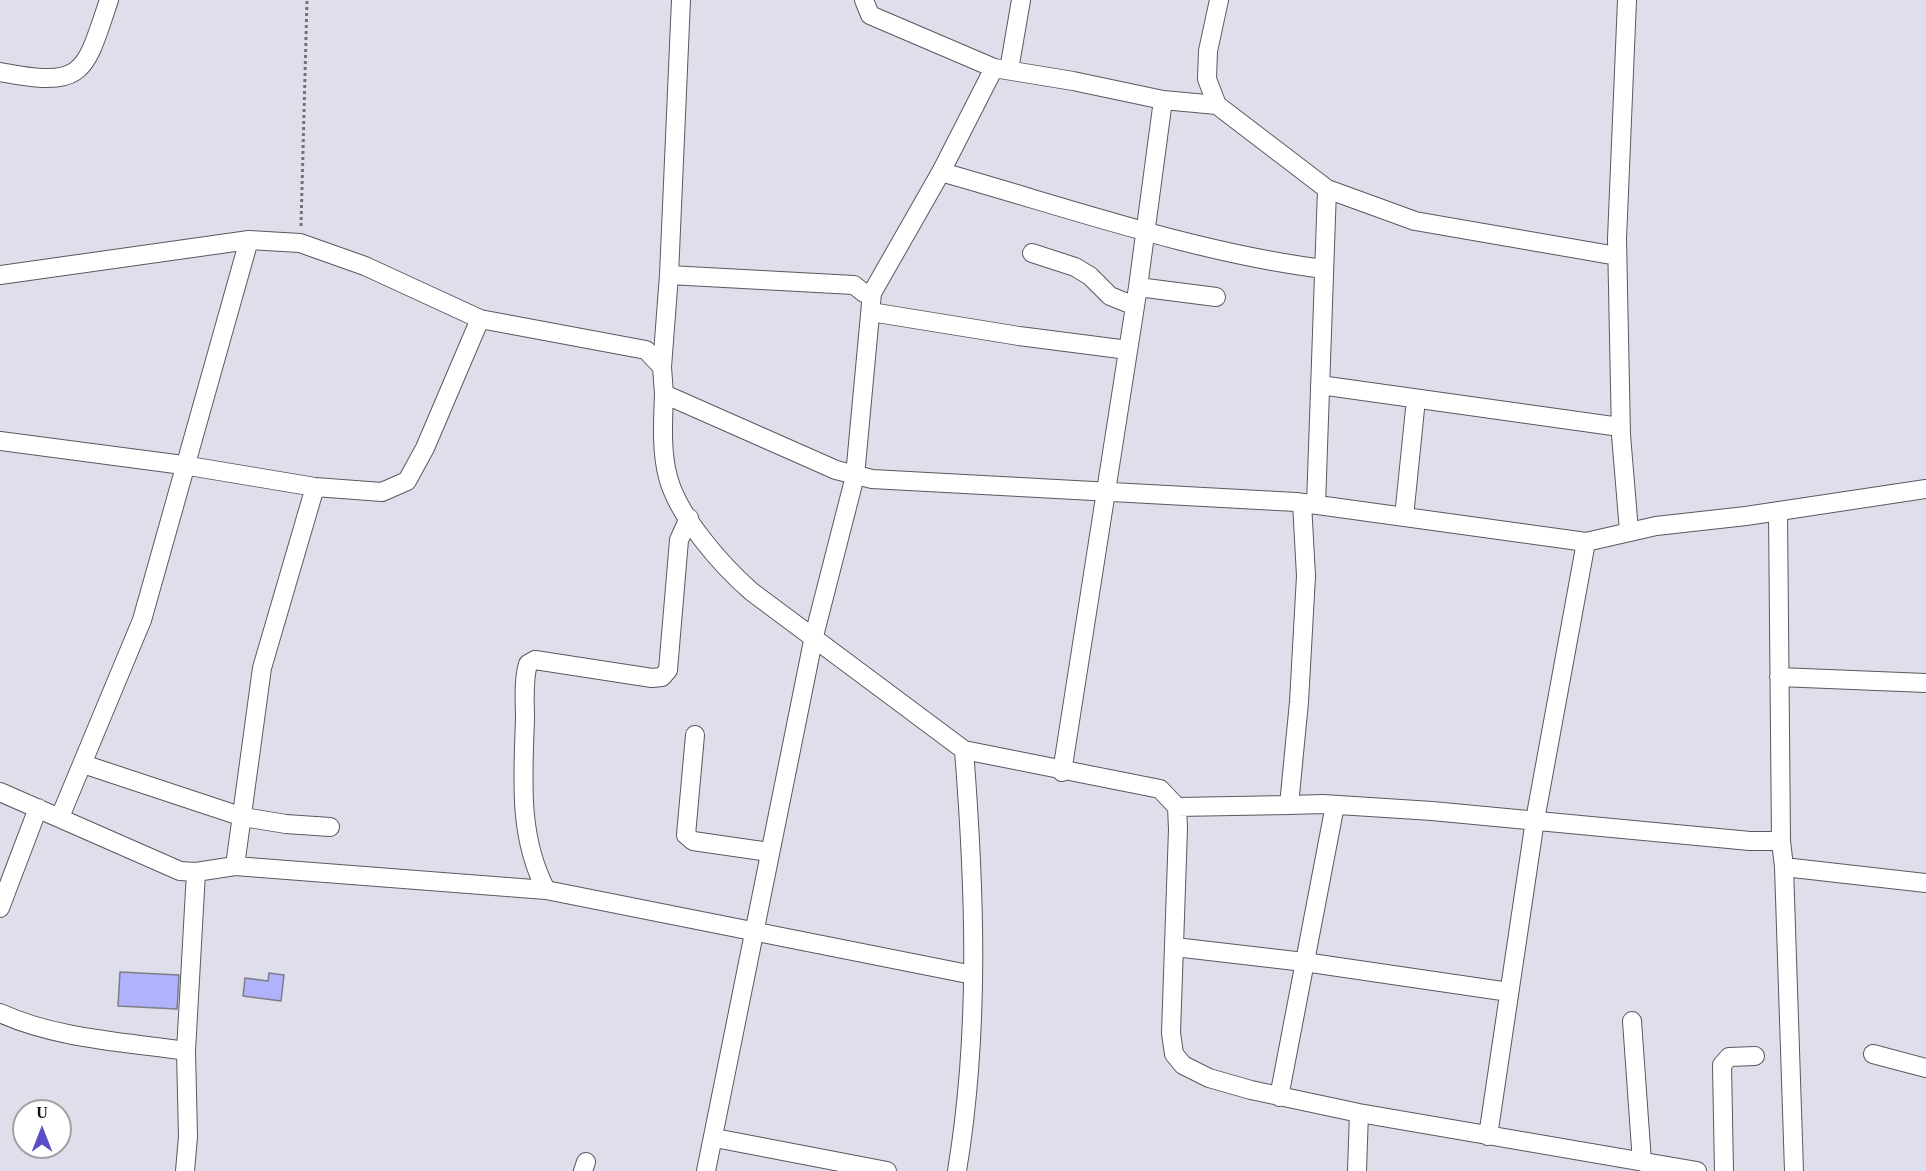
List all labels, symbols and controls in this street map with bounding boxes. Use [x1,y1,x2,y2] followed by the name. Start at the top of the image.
[12,1099,72,1159] north arrow
[36,1104,48,1121] text: U

